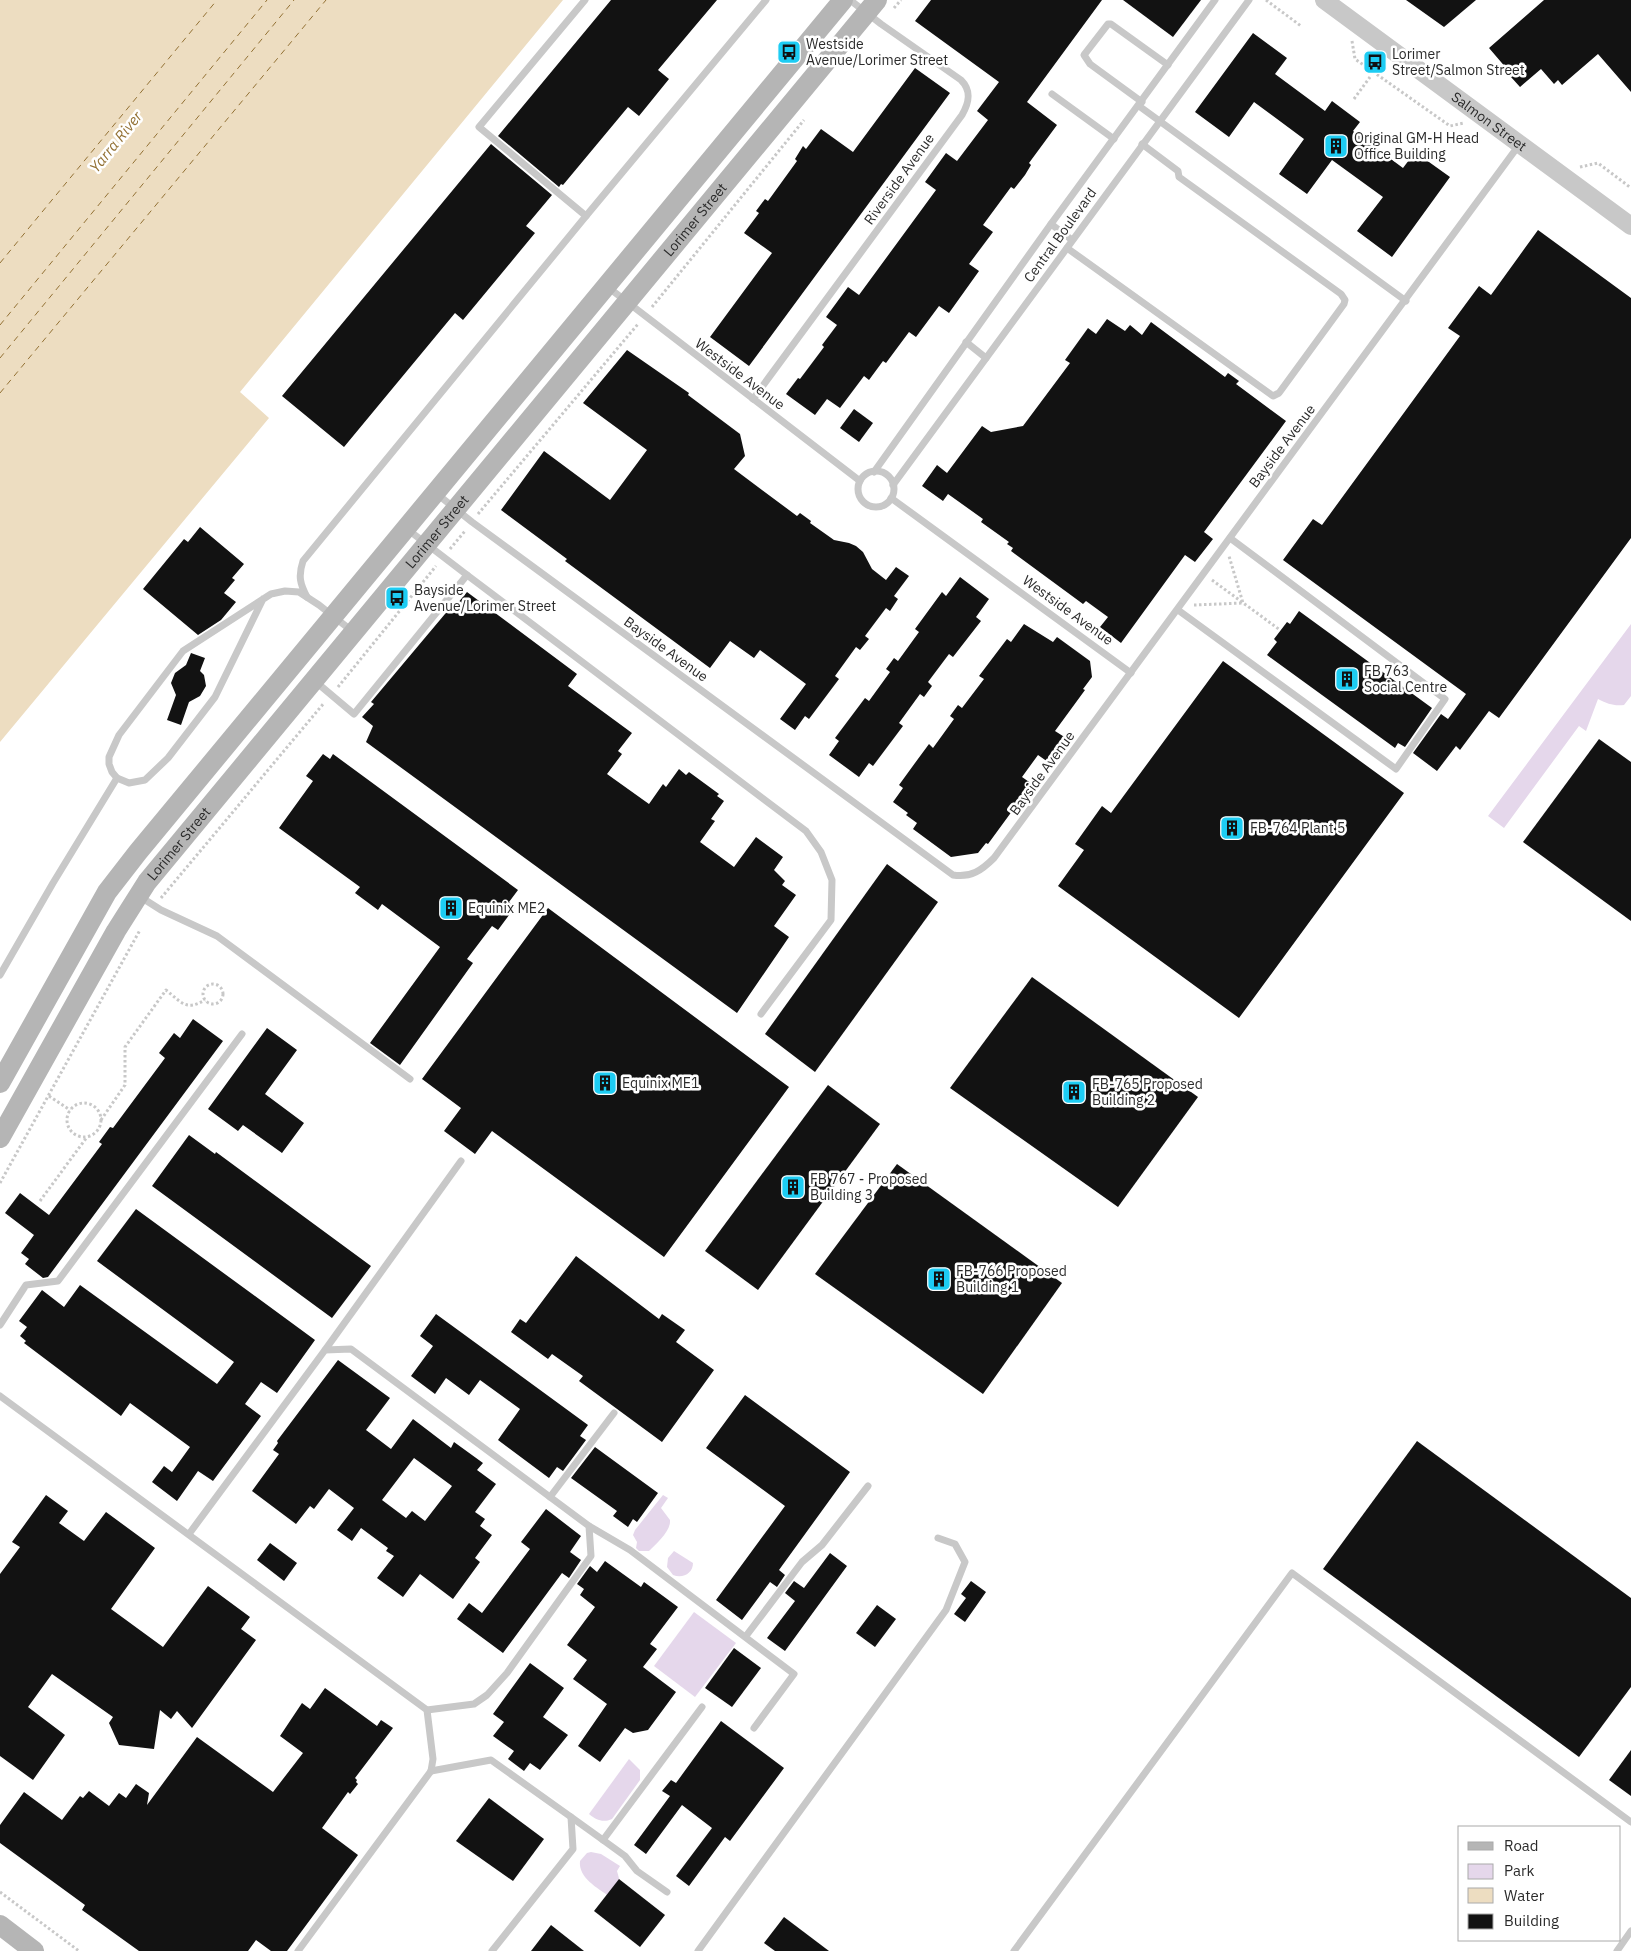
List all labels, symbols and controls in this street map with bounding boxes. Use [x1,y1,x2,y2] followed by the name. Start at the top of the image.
[806,35,948,69] place label: Westside Avenue/Lorimer Street
[776,39,802,65] bus stop icon: Westside Avenue/Lorimer Street
[1392,45,1525,79] place label: Lorimer Street/Salmon Street
[1362,49,1388,75] bus stop icon: Lorimer Street/Salmon Street
[1448,88,1530,155] street label: Salmon Street
[85,107,146,176] water label: Yarra River
[1354,129,1479,163] place label: Original GM-H Head Office Building
[860,130,938,228] street label: Riverside Avenue
[1323,133,1349,159] building icon: Original GM-H Head Office Building
[659,179,731,260] street label: Lorimer Street
[1020,184,1100,286] street label: Central Boulevard
[692,334,789,414] street label: Westside Avenue
[1245,401,1319,491] street label: Bayside Avenue
[401,491,473,572] street label: Lorimer Street
[1019,571,1117,649] street label: Westside Avenue
[414,581,556,615] place label: Bayside Avenue/Lorimer Street
[384,585,410,611] bus stop icon: Bayside Avenue/Lorimer Street
[620,612,712,686] street label: Bayside Avenue
[1364,662,1447,696] place label: FB 763 Social Centre
[1334,666,1360,692] building icon: FB 763 Social Centre
[1005,727,1079,819] street label: Bayside Avenue
[143,803,214,884] street label: Lorimer Street
[1219,815,1245,841] building icon: FB-764 Plant 5
[1250,819,1345,837] place label: FB-764 Plant 5
[438,895,464,921] building icon: Equinix ME2
[468,899,545,917] place label: Equinix ME2
[592,1070,618,1096] building icon: Equinix ME1
[622,1074,699,1092] place label: Equinix ME1
[1092,1075,1203,1109] place label: FB-765 Proposed Building 2
[1061,1079,1087,1105] building icon: FB-765 Proposed Building 2
[810,1170,928,1204] place label: FB 767 - Proposed Building 3
[780,1174,806,1200] building icon: FB 767 - Proposed Building 3
[956,1262,1067,1296] place label: FB-766 Proposed Building 1
[926,1266,952,1292] building icon: FB-766 Proposed Building 1
[1458,1826,1621,1941] legend
[1504,1836,1539,1855] text: Road
[1504,1861,1534,1880] text: Park
[1504,1886,1545,1905] text: Water
[1504,1911,1559,1930] text: Building

